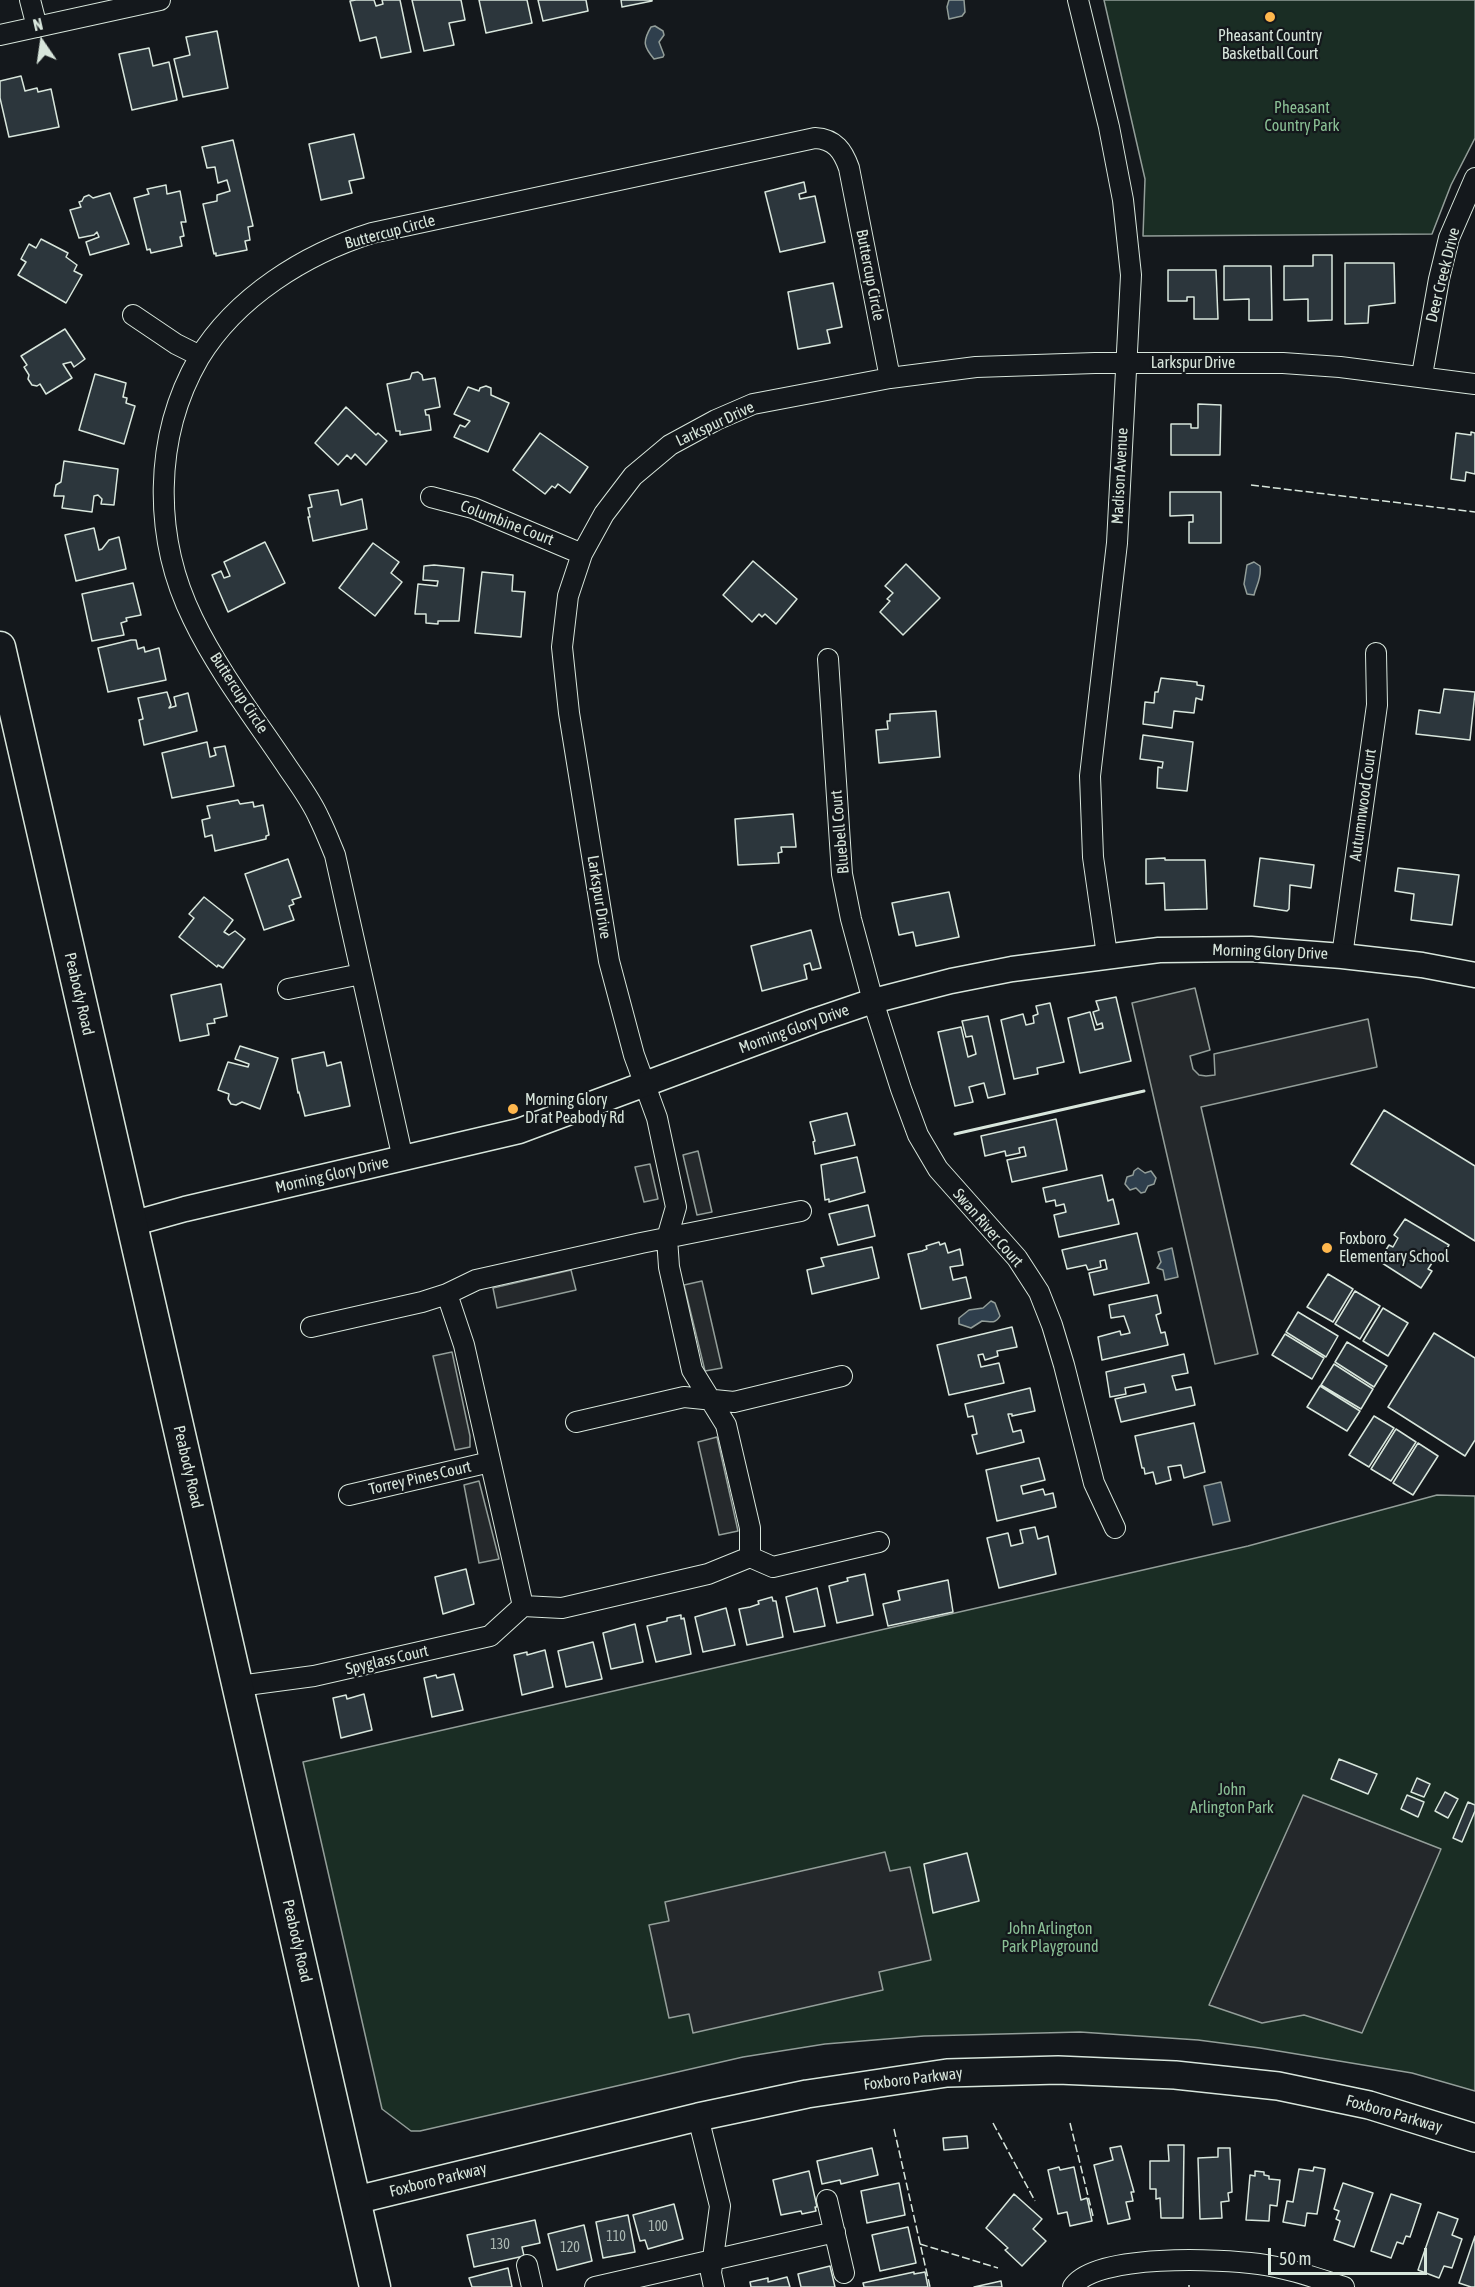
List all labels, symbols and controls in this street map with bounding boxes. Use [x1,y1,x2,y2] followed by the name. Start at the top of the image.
[1263,10,1277,24] marker: Pheasant Country Basketball Court
[12,12,72,72] north arrow
[31,15,45,34] text: N
[1218,26,1322,64] place label: Pheasant Country Basketball Court
[1264,98,1340,136] park label: Pheasant Country Park
[343,211,437,253] street label: Buttercup Circle
[1422,226,1464,324] street label: Deer Creek Drive
[852,228,888,322] street label: Buttercup Circle
[1151,353,1235,373] street label: Larkspur Drive
[673,397,757,451] street label: Larkspur Drive
[1108,427,1132,525] street label: Madison Avenue
[458,496,556,550] street label: Columbine Court
[206,649,272,737] street label: Buttercup Circle
[1346,748,1380,862] street label: Autumnwood Court
[827,789,853,875] street label: Bluebell Court
[583,854,615,940] street label: Larkspur Drive
[1212,940,1328,964] street label: Morning Glory Drive
[60,951,98,1037] street label: Peabody Road
[736,1000,852,1058] street label: Morning Glory Drive
[525,1090,625,1128] place label: Morning Glory Dr at Peabody Rd
[506,1102,520,1116] marker: Morning Glory Dr at Peabody Rd
[273,1153,391,1197] street label: Morning Glory Drive
[949,1185,1027,1271] street label: Swan River Court
[1339,1229,1449,1267] place label: Foxboro Elementary School
[1320,1241,1334,1255] marker: Foxboro Elementary School
[169,1424,207,1510] street label: Peabody Road
[367,1457,473,1499] street label: Torrey Pines Court
[344,1641,430,1679] street label: Spyglass Court
[1190,1780,1274,1818] park label: John Arlington Park
[278,1898,316,1984] street label: Peabody Road
[1001,1919,1099,1957] park label: John Arlington Park Playground
[862,2063,964,2095] street label: Foxboro Parkway
[1343,2091,1445,2137] street label: Foxboro Parkway
[387,2159,489,2201] street label: Foxboro Parkway
[648,2219,668,2235] house number: 100
[606,2229,626,2245] house number: 110
[1271,2236,1430,2274] scale bar
[490,2237,510,2253] house number: 130
[560,2240,580,2256] house number: 120
[1279,2248,1311,2269] text: 50 m

